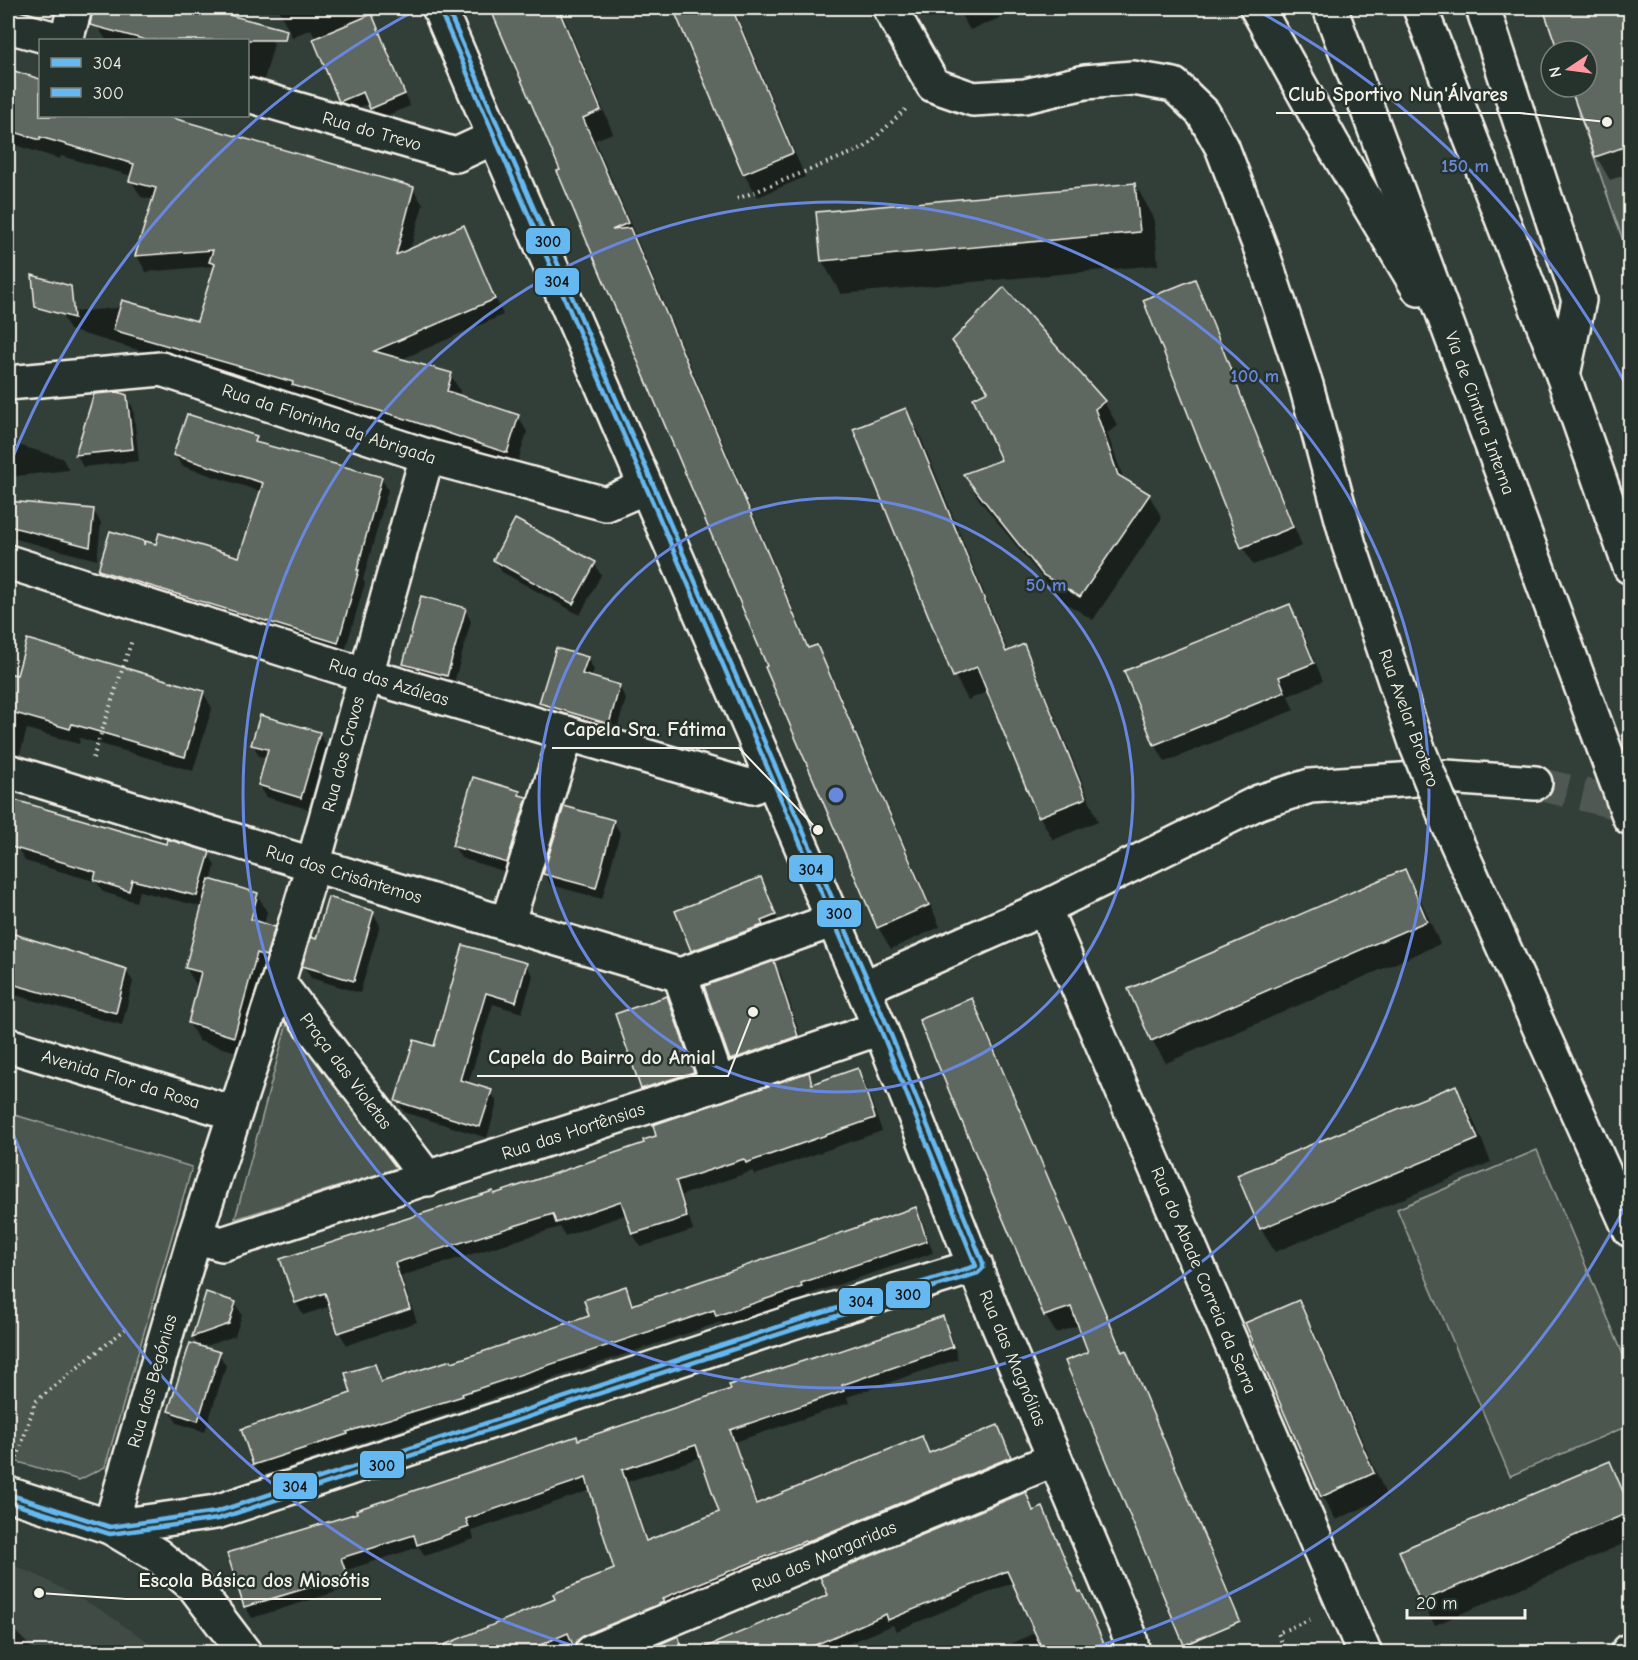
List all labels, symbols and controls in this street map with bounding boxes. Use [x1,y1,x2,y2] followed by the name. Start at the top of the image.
[39,39,249,117] legend
[1539,39,1599,99] north arrow
[93,53,122,74] text: 304
[1545,65,1565,79] text: N
[1276,75,1520,113] callout: Club Sportivo Nun'Álvares
[1288,82,1508,106] text: Club Sportivo Nun'Álvares
[93,83,124,104] text: 300
[320,107,424,156] street label: Rua do Trevo
[1441,156,1489,177] text: 150 m
[525,227,571,255] line badge: 300
[535,233,561,251] text: 300
[534,267,580,296] line badge: 304
[545,273,569,291] text: 304
[1440,329,1519,498] street label: Via de Cintura Interna
[1231,366,1279,387] text: 100 m
[219,380,439,469] street label: Rua da Florinha da Abrigada
[1026,575,1066,596] text: 50 m
[1374,646,1443,790] street label: Rua Avelar Brotero
[326,654,451,711] street label: Rua das Azáleas
[318,694,369,814] street label: Rua dos Cravos
[552,710,739,748] callout: Capela Sra. Fátima
[564,718,726,741] text: Capela Sra. Fátima
[826,785,846,805] centre of rings
[263,841,424,908] street label: Rua dos Crisântemos
[788,854,834,883] line badge: 304
[799,861,823,879] text: 304
[816,899,862,928] line badge: 300
[826,905,852,923] text: 300
[295,1009,396,1134] street label: Praça das Violetas
[477,1038,728,1076] callout: Capela do Bairro do Amial
[39,1045,202,1113] street label: Avenida Flor da Rosa
[488,1046,716,1069] text: Capela do Bairro do Amial
[499,1098,647,1165] street label: Rua das Hortênsias
[1146,1164,1261,1397] street label: Rua do Abade Correia da Serra
[885,1280,931,1309] line badge: 300
[895,1286,921,1304] text: 300
[838,1287,884,1315] line badge: 304
[974,1287,1051,1429] street label: Rua das Magnólias
[849,1293,873,1311] text: 304
[123,1312,182,1450] street label: Rua das Begónias
[359,1450,405,1479] line badge: 300
[369,1457,395,1475] text: 300
[272,1472,318,1500] line badge: 304
[283,1478,307,1496] text: 304
[749,1517,900,1596] street label: Rua das Margaridas
[126,1561,381,1599] callout: Escola Básica dos Miosótis
[139,1569,369,1592] text: Escola Básica dos Miosótis
[1407,1582,1526,1620] scale bar
[1416,1593,1457,1614] text: 20 m

